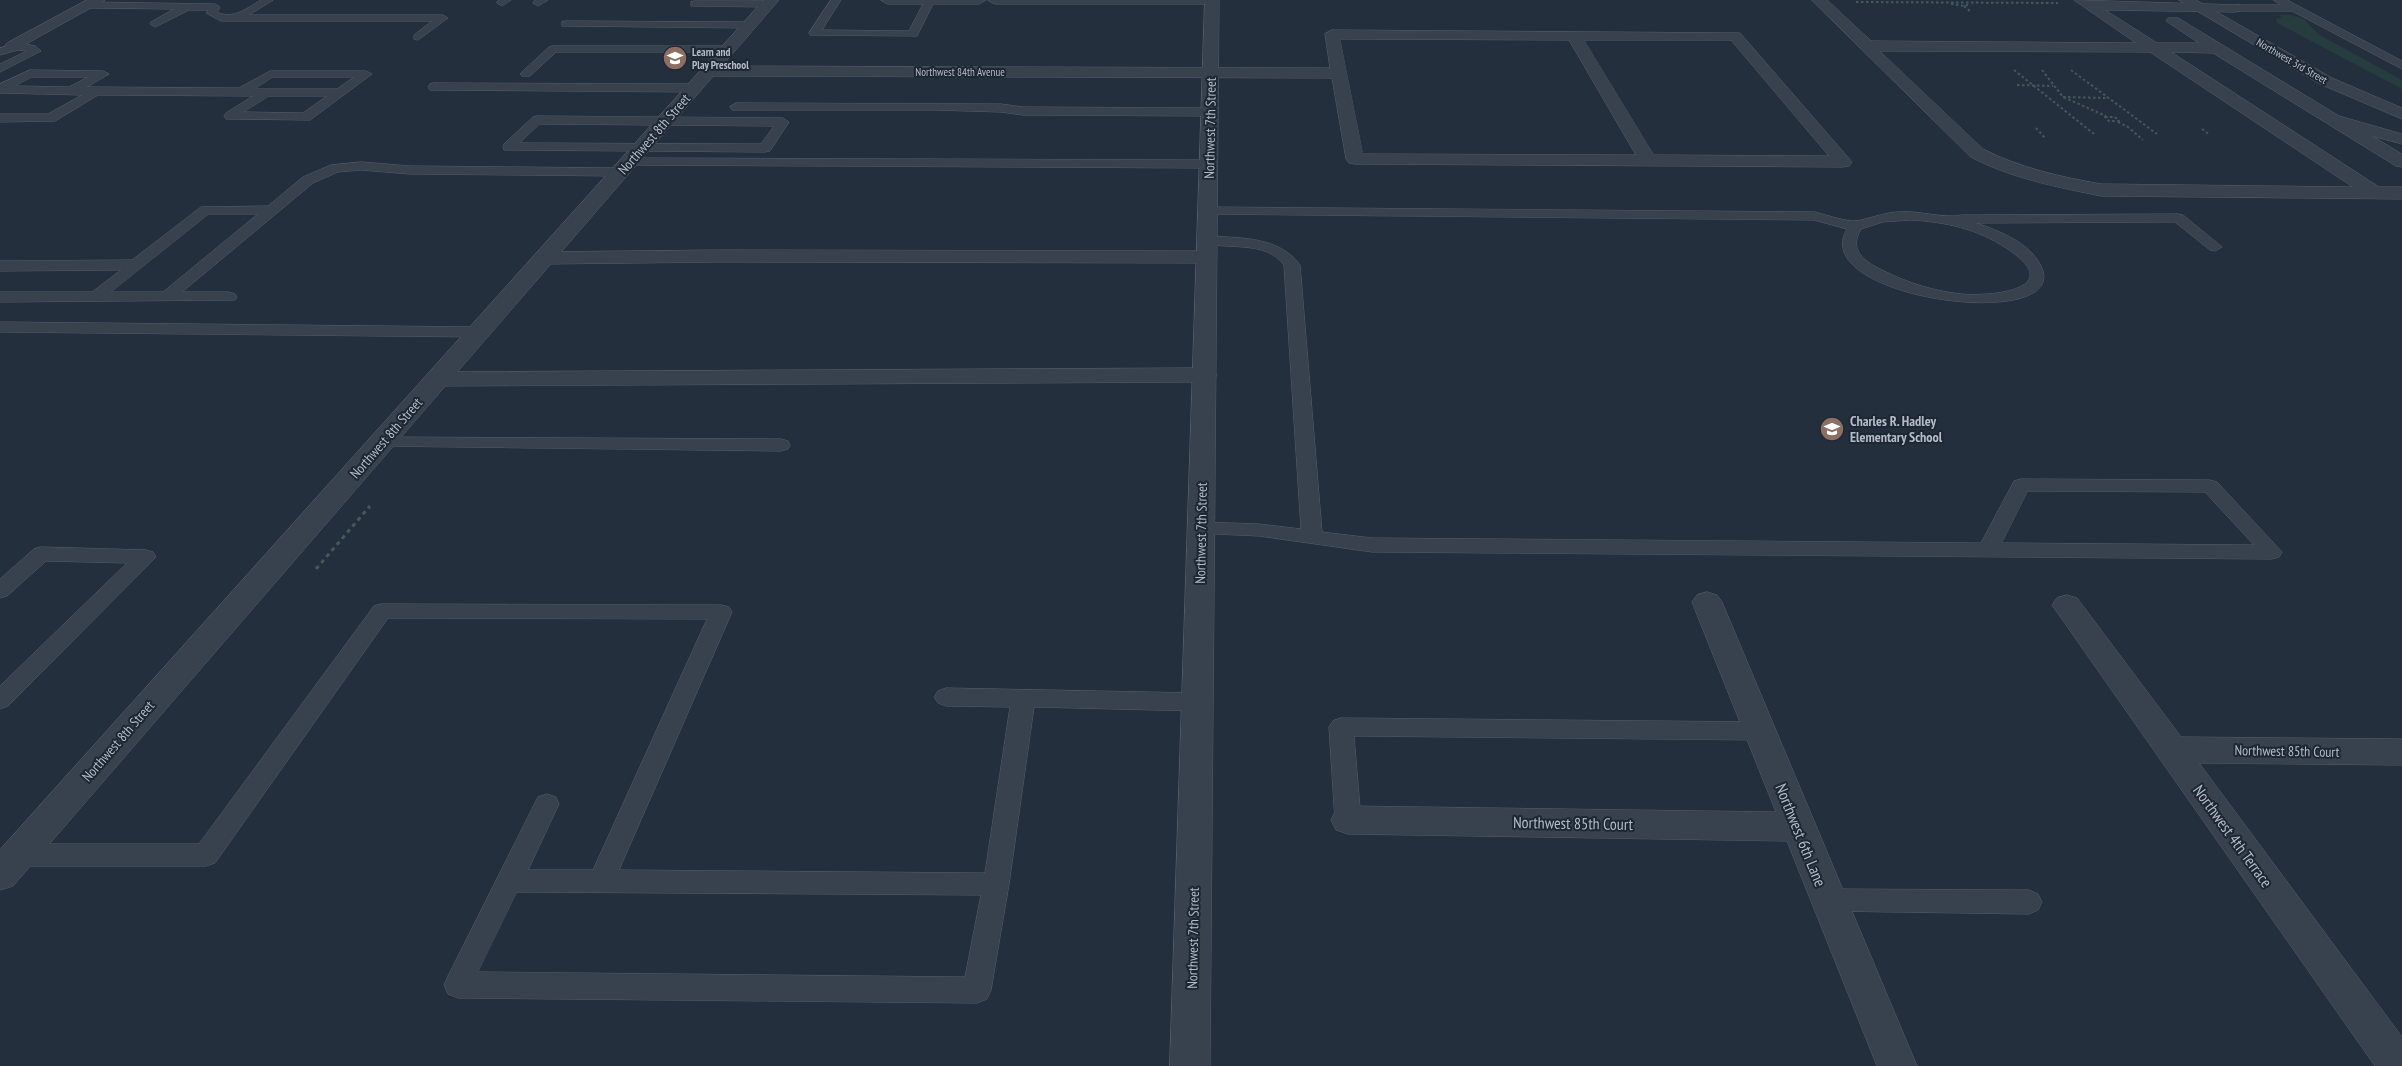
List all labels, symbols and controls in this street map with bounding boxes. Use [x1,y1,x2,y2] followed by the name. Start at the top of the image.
[2254,35,2330,87] street label: Northwest 3rd Street
[662,45,688,71] school or university icon: Learn and Play Preschool
[692,45,749,72] place label: Learn and Play Preschool
[915,65,1005,79] street label: Northwest 84th Avenue
[1200,77,1220,179] street label: Northwest 7th Street
[614,90,694,178] street label: Northwest 8th Street
[346,394,426,482] street label: Northwest 8th Street
[1850,412,1943,446] place label: Charles R. Hadley Elementary School
[1819,416,1845,442] school or university icon: Charles R. Hadley Elementary School
[1191,482,1211,584] street label: Northwest 7th Street
[78,697,158,785] street label: Northwest 8th Street
[2234,741,2340,761] street label: Northwest 85th Court
[1771,781,1831,889] street label: Northwest 6th Lane
[2189,781,2277,891] street label: Northwest 4th Terrace
[1513,812,1634,834] street label: Northwest 85th Court
[1183,887,1203,989] street label: Northwest 7th Street

